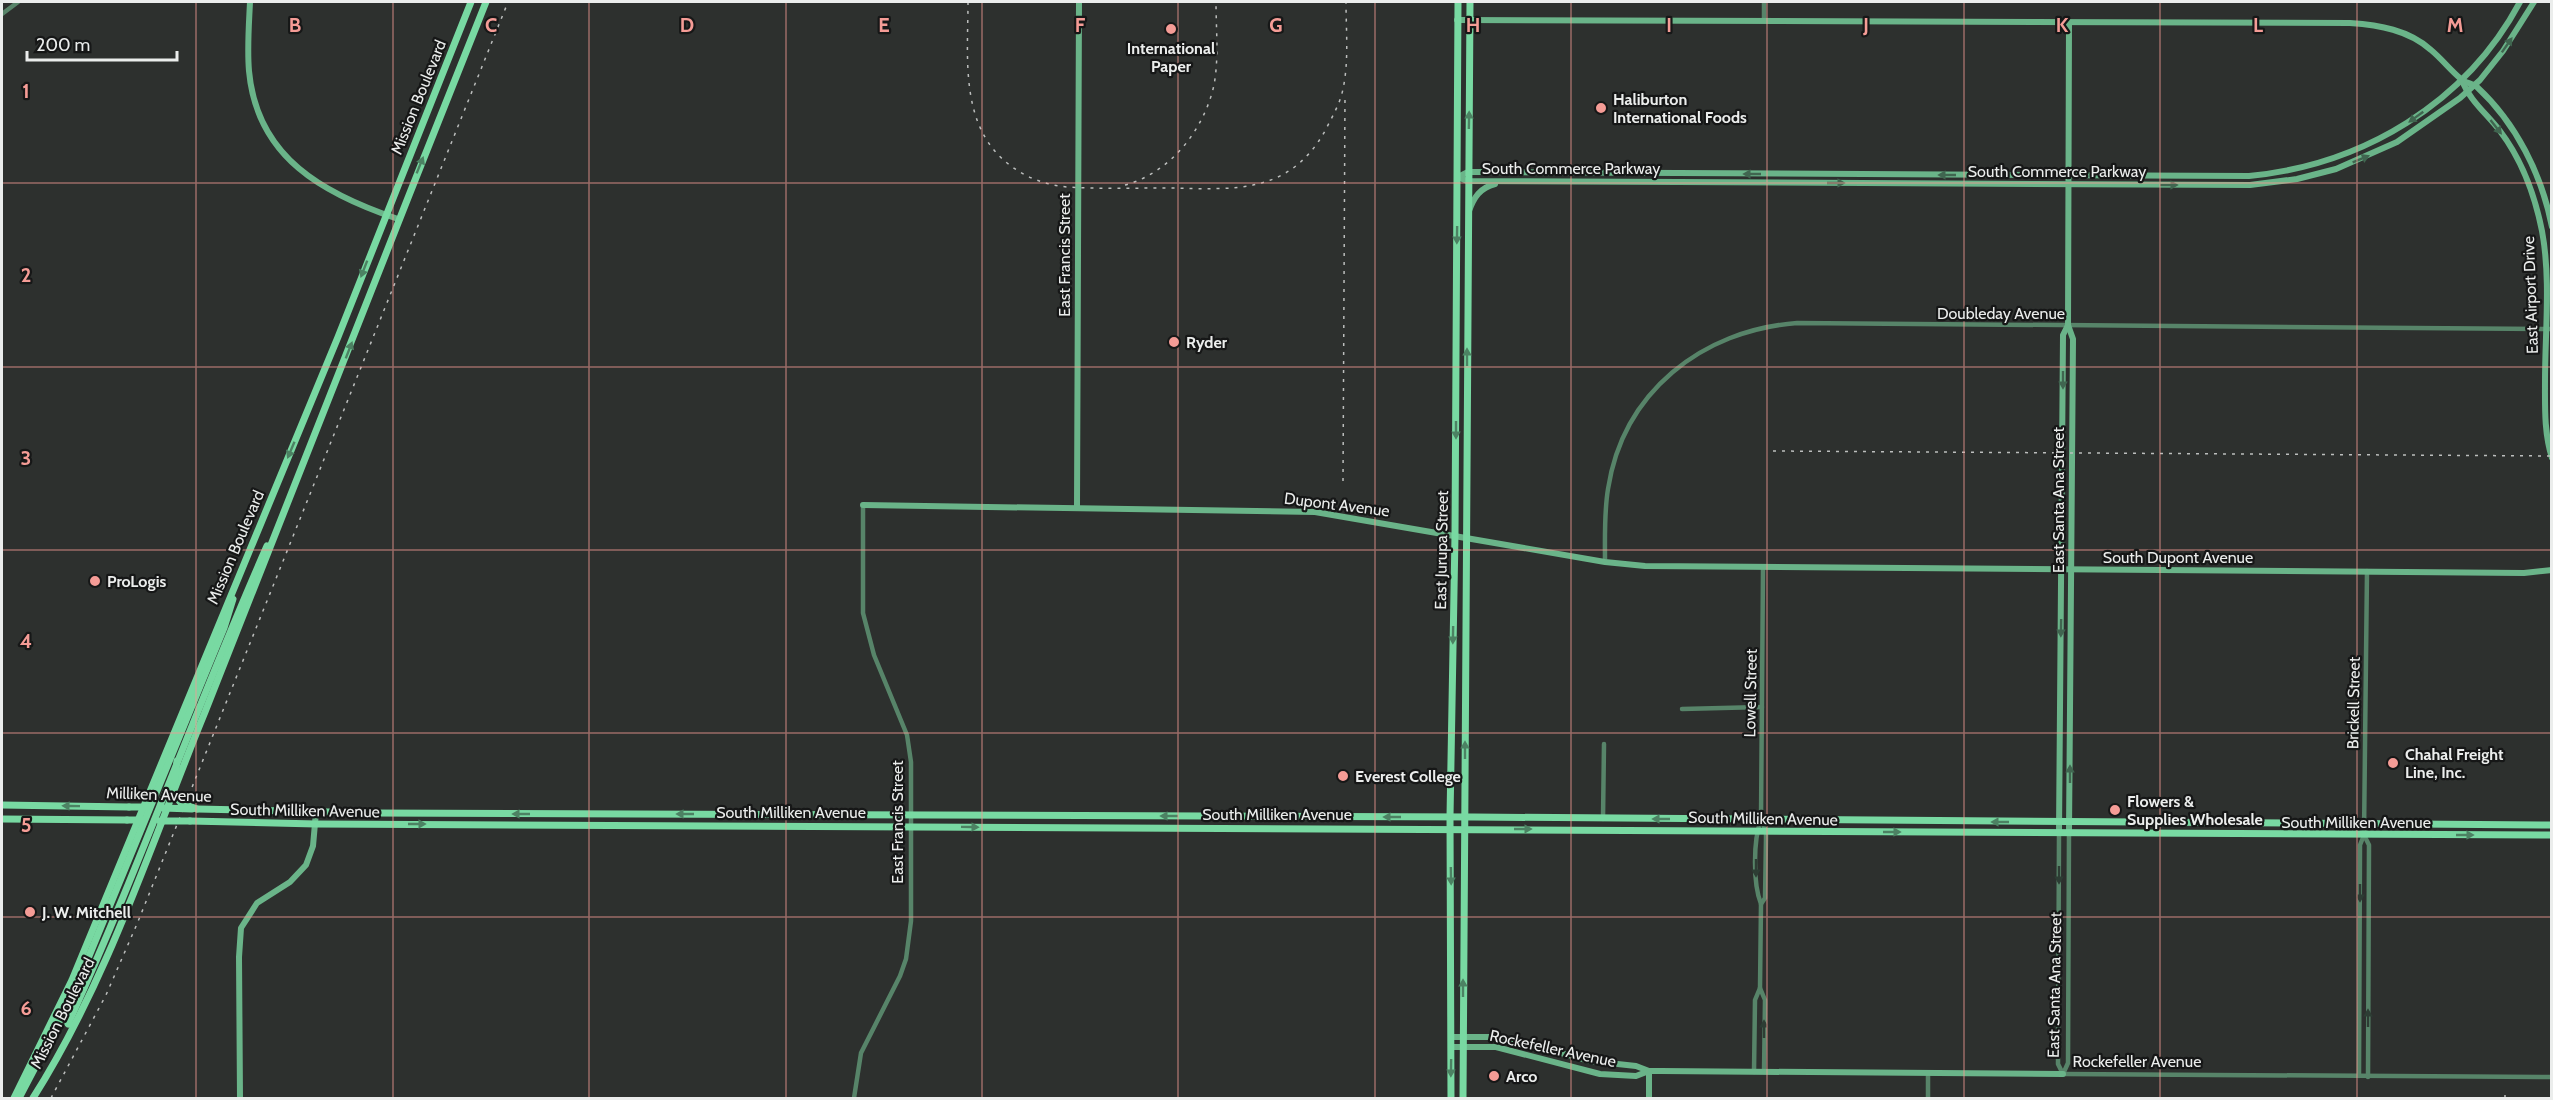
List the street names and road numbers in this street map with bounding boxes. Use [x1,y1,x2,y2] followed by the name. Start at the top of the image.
[387,37,450,157] street label: Mission Boulevard
[1482,159,1660,178] street label: South Commerce Parkway
[1968,162,2146,181] street label: South Commerce Parkway
[1055,193,1074,317] street label: East Francis Street
[2519,236,2542,354] street label: East Airport Drive
[1937,304,2065,323] street label: Doubleday Avenue
[2049,426,2068,573] street label: East Santa Ana Street
[203,487,268,607] street label: Mission Boulevard
[1283,489,1391,520] street label: Dupont Avenue
[1431,490,1452,610] street label: East Jurupa Street
[2103,548,2253,567] street label: South Dupont Avenue
[1740,648,1761,737] street label: Lowell Street
[2343,656,2364,749] street label: Brickell Street
[888,760,907,884] street label: East Francis Street
[106,783,212,806] street label: Milliken Avenue
[230,800,380,821] street label: South Milliken Avenue
[716,803,866,822] street label: South Milliken Avenue
[1202,805,1352,824] street label: South Milliken Avenue
[1688,808,1838,829] street label: South Milliken Avenue
[2281,813,2431,832] street label: South Milliken Avenue
[2044,911,2065,1058] street label: East Santa Ana Street
[26,955,99,1072] street label: Mission Boulevard
[1488,1026,1618,1071] street label: Rockefeller Avenue
[2073,1052,2201,1071] street label: Rockefeller Avenue

